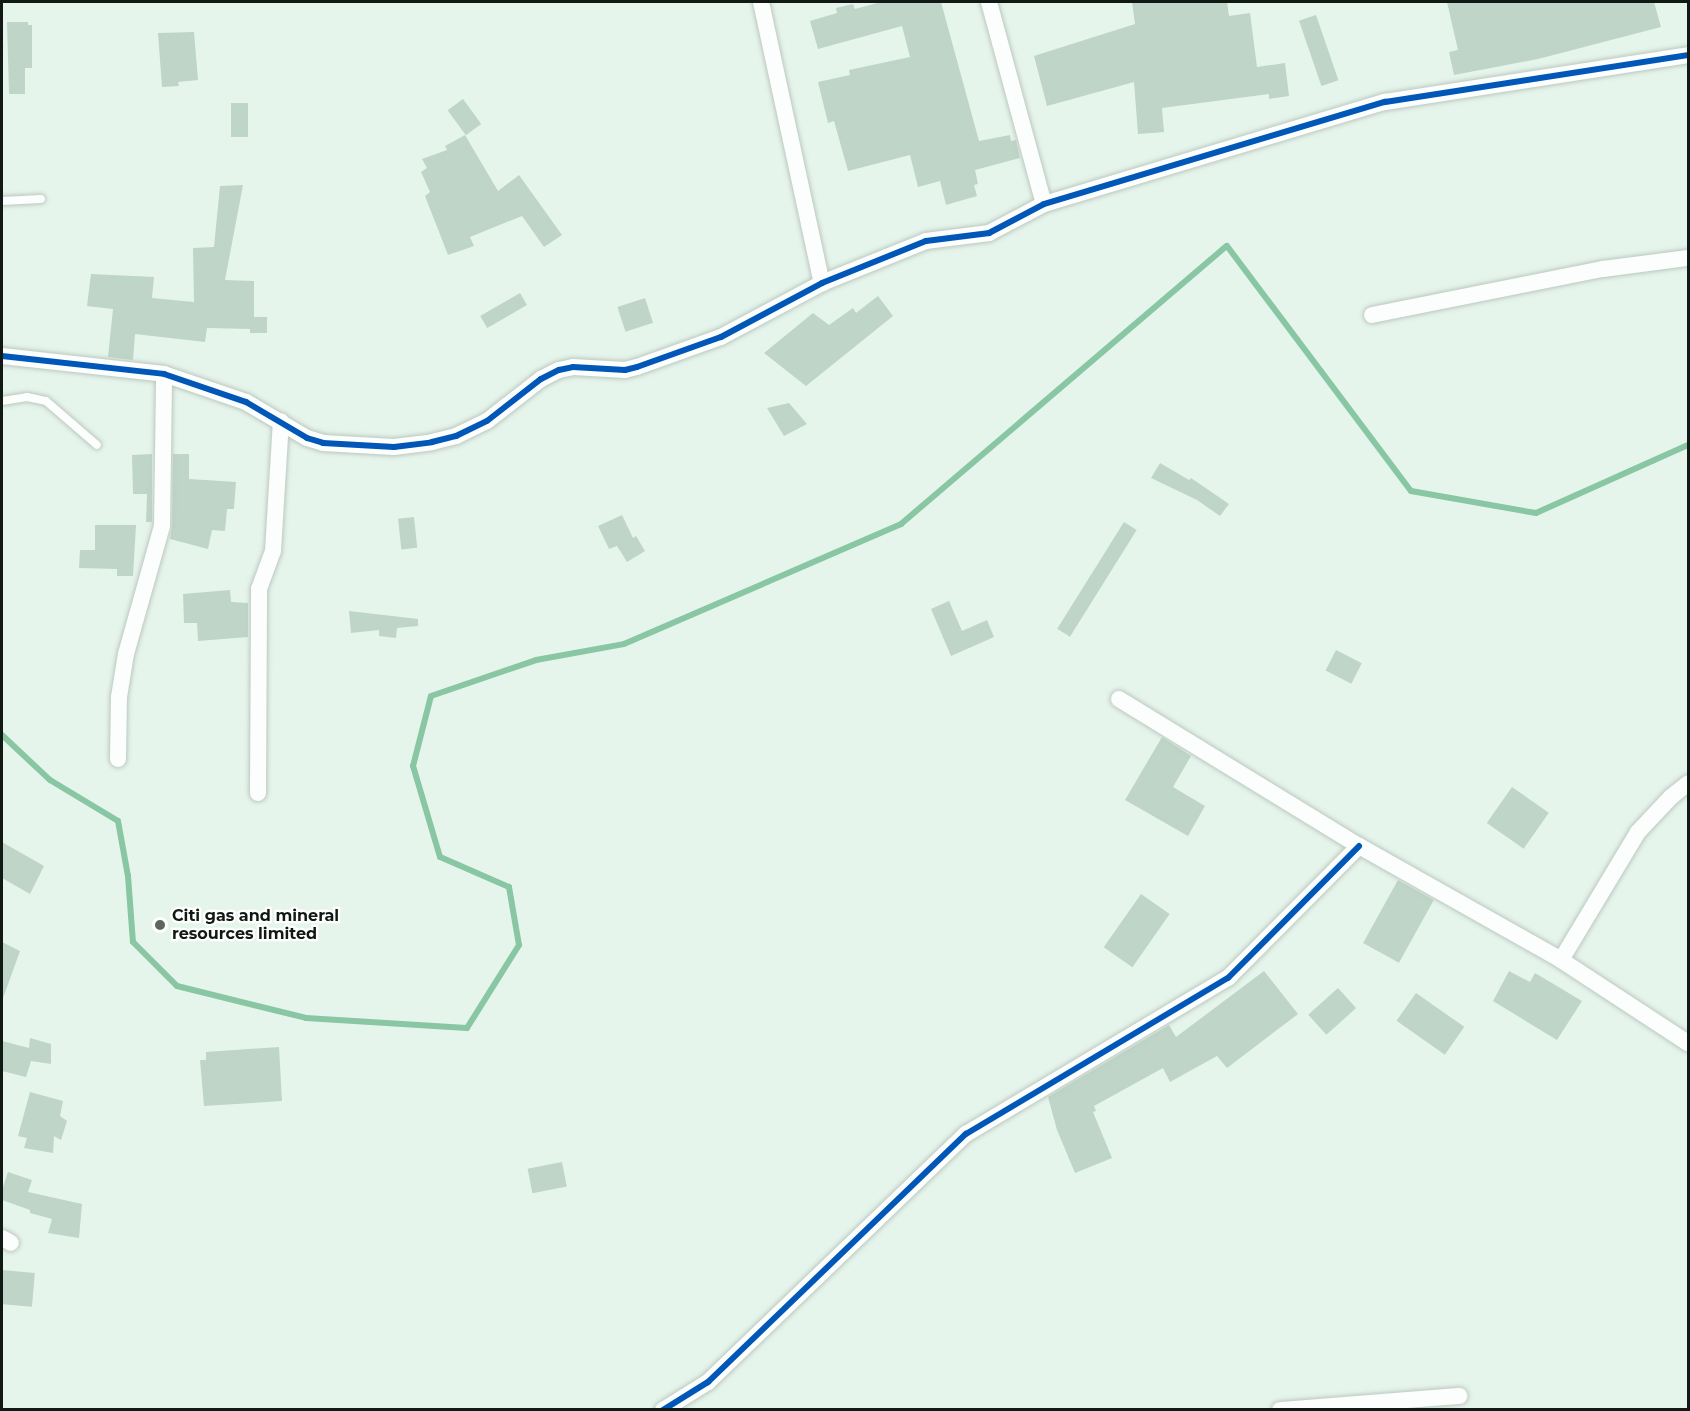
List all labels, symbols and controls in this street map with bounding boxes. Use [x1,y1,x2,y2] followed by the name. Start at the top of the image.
[172,906,339,944] place label: Citi gas and mineral resources limited
[153,918,167,932] marker: Citi gas and mineral resources limited

